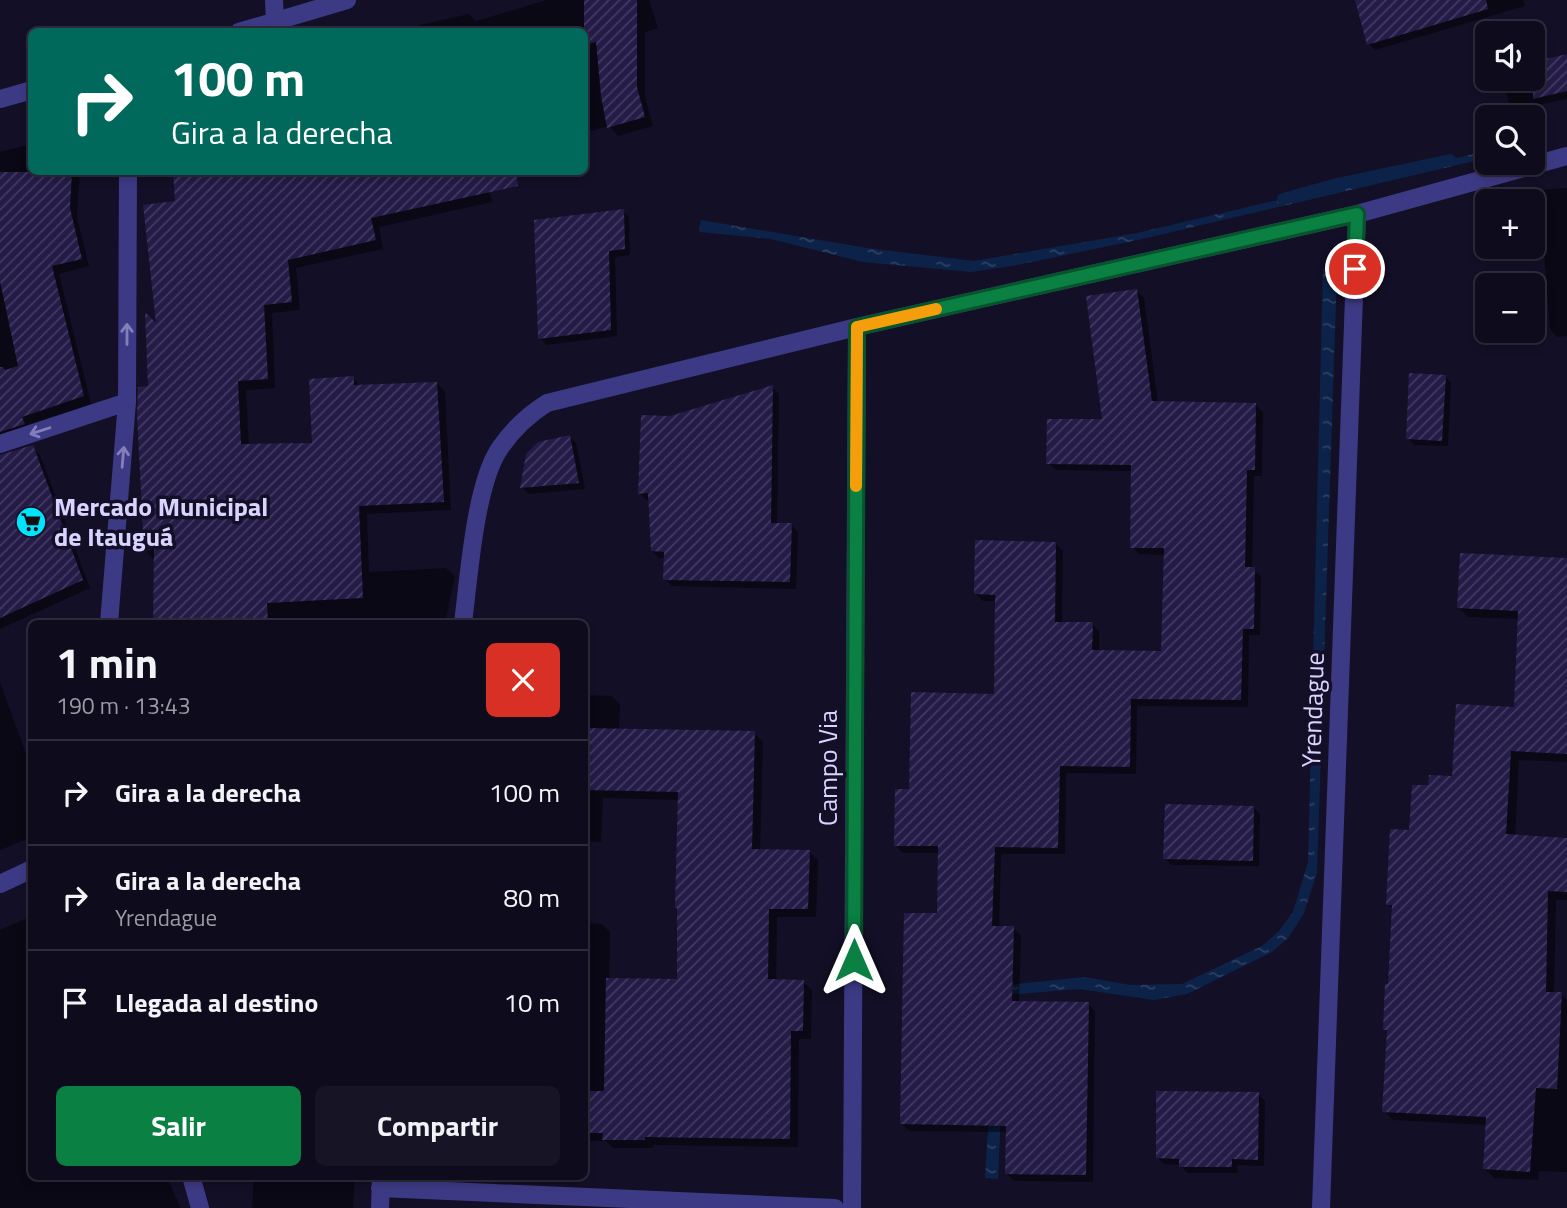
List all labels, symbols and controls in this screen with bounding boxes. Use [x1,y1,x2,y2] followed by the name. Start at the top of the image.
[1475,21,1545,343] map controls
[1475,21,1545,91] button: sound
[171,40,305,115] text: 100 m
[56,56,147,147] icon: right
[1475,105,1545,175] button: search
[171,108,393,156] text: Gira a la derecha
[1475,189,1545,259] button: +
[1325,239,1385,299] pin
[1336,250,1374,288] icon: arrive
[1475,273,1545,343] button: −
[120,322,134,345] one-way arrow
[30,425,52,438] one-way arrow
[117,446,130,469] one-way arrow
[54,487,268,556] place label: Mercado Municipal de Itauguá
[14,505,48,539] supermarket icon: Mercado Municipal de Itauguá
[56,630,158,694] text: 1 min
[486,643,560,717] button: close
[1291,652,1334,768] street label: Yrendague
[56,688,191,723] text: 190 m · 13:43
[808,710,847,826] street label: Campo Via
[115,773,301,812] text: Gira a la derecha
[489,773,560,812] text: 100 m
[56,774,94,812] icon: right
[115,861,301,900] text: Gira a la derecha
[503,878,560,917] text: 80 m
[56,879,94,917] icon: right
[115,900,217,935] text: Yrendague
[817,923,891,997] position arrow
[115,983,318,1022] text: Llegada al destino
[503,983,560,1022] text: 10 m
[56,984,94,1022] icon: arrive
[56,1086,301,1166] button: Salir
[315,1086,560,1166] button: Compartir

